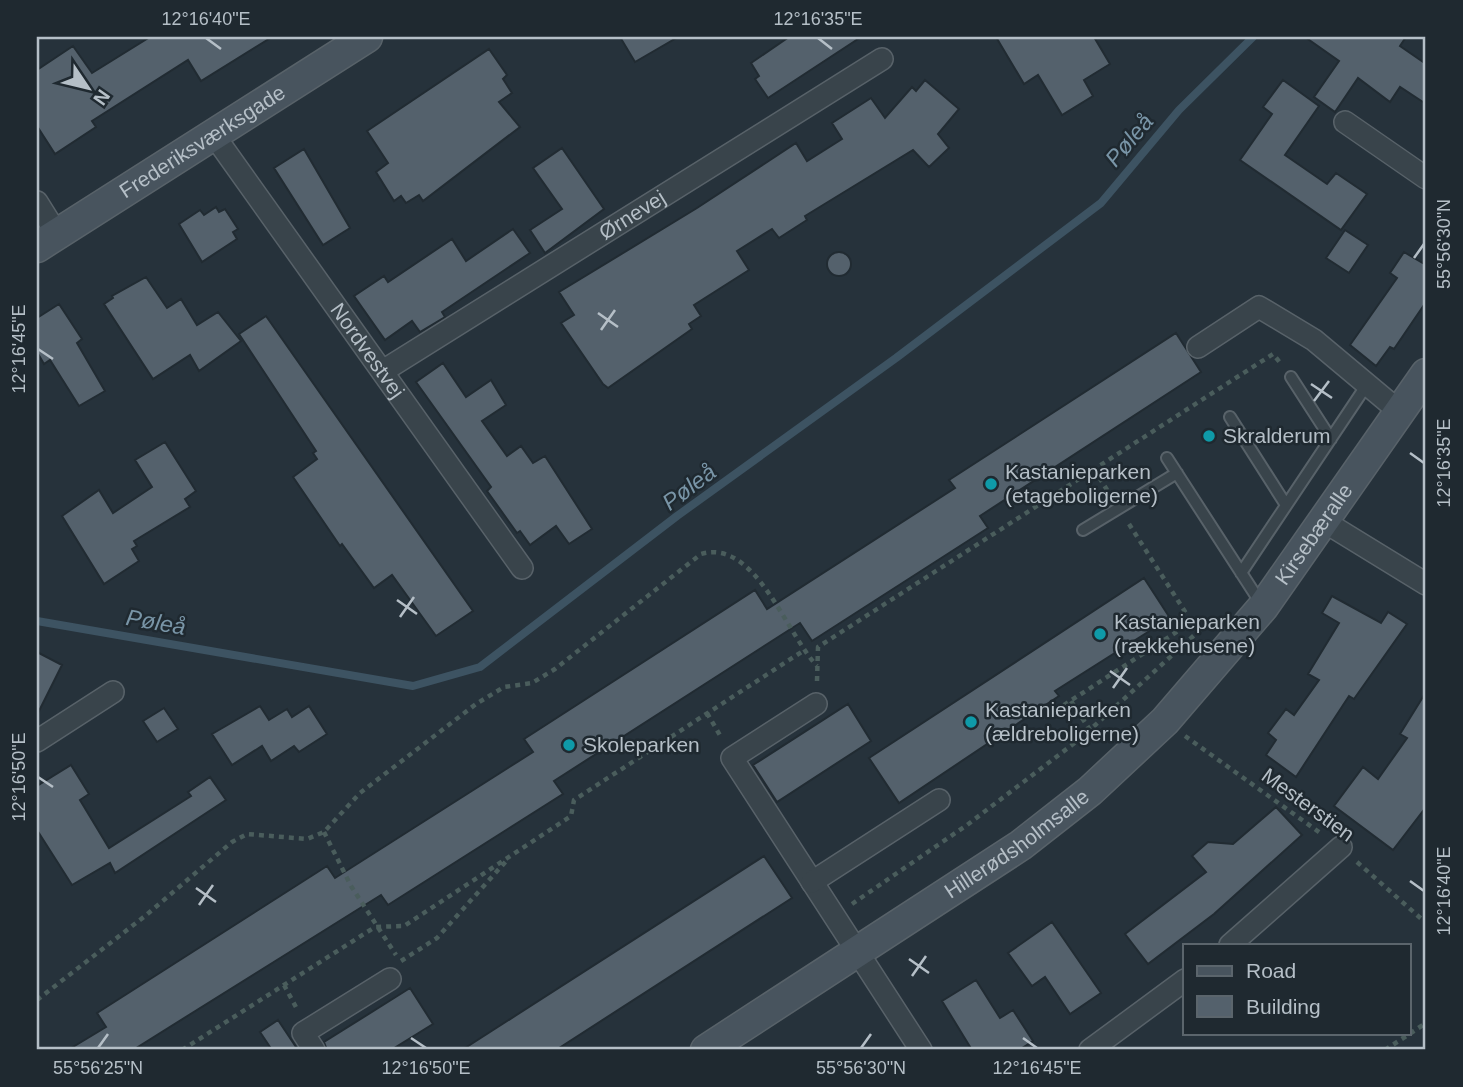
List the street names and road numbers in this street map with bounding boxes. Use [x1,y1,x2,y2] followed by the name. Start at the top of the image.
[115,80,289,202] street label: Frederiksværksgade
[595,185,669,244] street label: Ørnevej
[326,299,409,402] street label: Nordvestvej
[1270,479,1357,589] street label: Kirsebæralle
[1258,763,1359,846] street label: Mesterstien
[940,784,1093,903] street label: Hillerødsholmsalle

